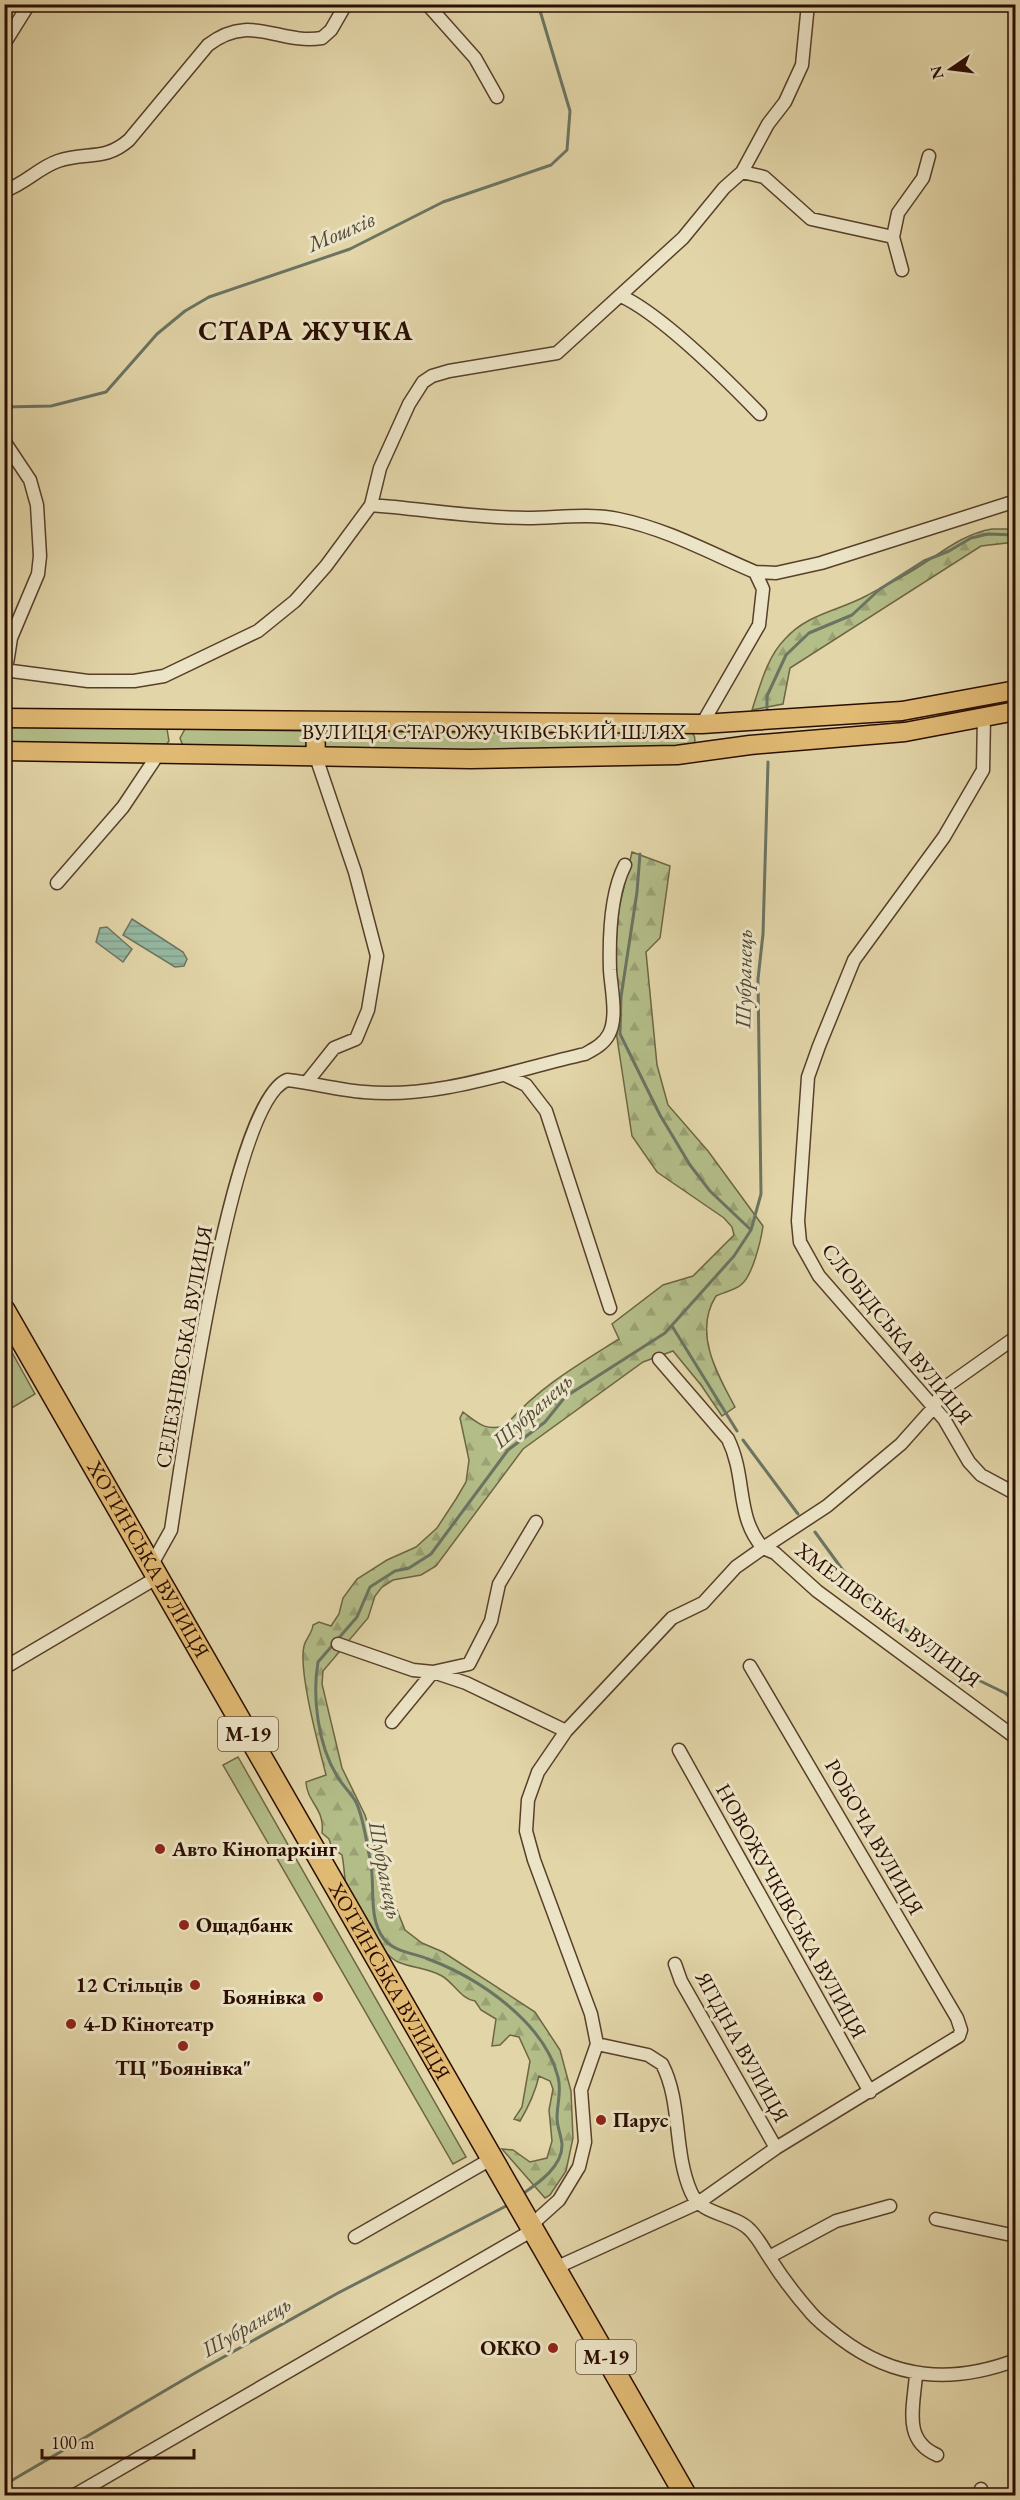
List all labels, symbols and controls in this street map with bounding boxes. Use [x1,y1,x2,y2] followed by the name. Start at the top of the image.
[921,39,981,99] north arrow
[925,64,949,81] text: N
[301,204,379,259] water label: Мошків
[198,313,414,348] district label: СТАРА ЖУЧКА
[302,718,686,745] street label: ВУЛИЦЯ СТАРОЖУЧКІВСЬКИЙ ШЛЯХ
[728,929,759,1030] water label: Шубранець
[149,1223,218,1470] street label: СЕЛЕЗНІВСЬКА ВУЛИЦЯ
[816,1238,979,1430] street label: СЛОБІДСЬКА ВУЛИЦЯ
[485,1366,579,1455] water label: Шубранець
[81,1455,216,1662] street label: ХОТИНСЬКА ВУЛИЦЯ
[789,1535,986,1693] street label: ХМЕЛІВСЬКА ВУЛИЦЯ
[218,1717,278,1751] road number: М-19
[819,1754,930,1919] street label: РОБОЧА ВУЛИЦЯ
[710,1779,873,2043] street label: НОВОЖУЧКІВСЬКА ВУЛИЦЯ
[362,1818,409,1922] water label: Шубранець
[171,1835,338,1862] place label: Авто Кінопаркінг
[153,1842,167,1856] marker: Авто Кінопаркінг
[323,1876,457,2084] street label: ХОТИНСЬКА ВУЛИЦЯ
[196,1911,293,1938] place label: Ощадбанк
[177,1918,191,1932] marker: Ощадбанк
[689,1966,795,2127] street label: ЯГІДНА ВУЛИЦЯ
[75,1971,183,1998] place label: 12 Стільців
[188,1978,202,1992] marker: 12 Стільців
[223,1983,307,2010] place label: Боянівка
[311,1990,325,2004] marker: Боянівка
[83,2010,214,2037] place label: 4-D Кінотеатр
[64,2017,78,2031] marker: 4-D Кінотеатр
[176,2039,190,2053] marker: ТЦ "Боянівка"
[115,2054,251,2081] place label: ТЦ "Боянівка"
[613,2106,669,2133] place label: Парус
[594,2113,608,2127] marker: Парус
[195,2289,296,2364] water label: Шубранець
[480,2334,541,2361] place label: ОККО
[576,2340,636,2374] road number: М-19
[546,2341,560,2355] marker: ОККО
[42,2422,194,2460] scale bar
[51,2431,95,2454] text: 100 m

